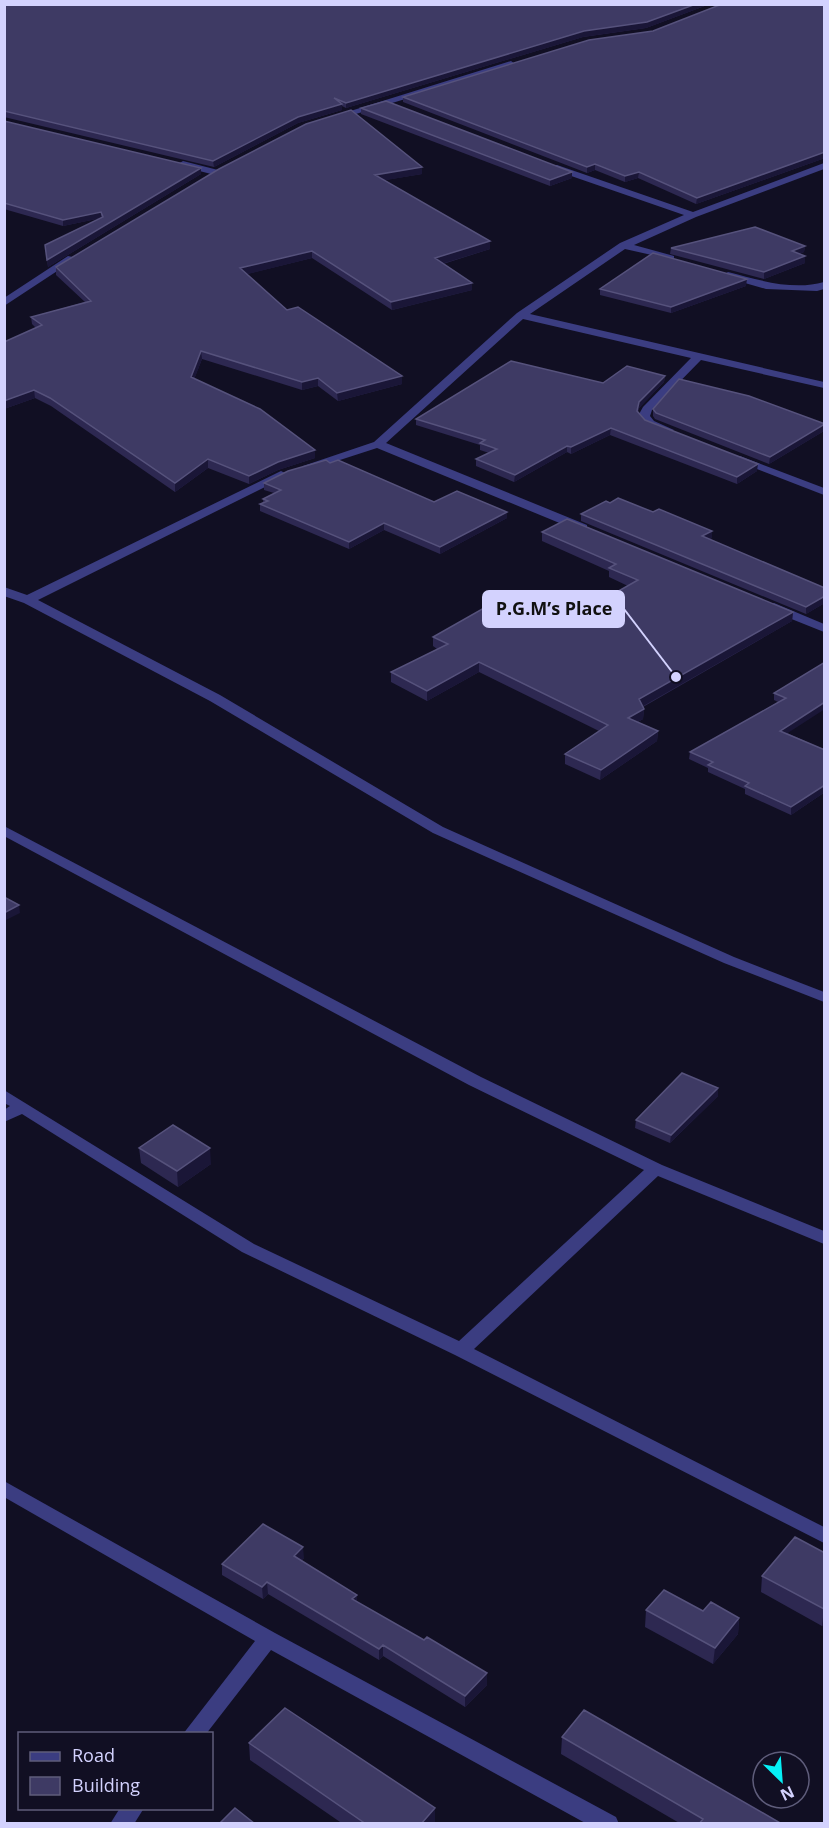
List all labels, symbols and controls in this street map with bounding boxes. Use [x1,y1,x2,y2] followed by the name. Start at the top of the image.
[483,591,624,627] callout: P.G.M’s Place
[496,596,612,620] text: P.G.M’s Place
[18,1732,213,1810] legend
[72,1743,115,1767] text: Road
[751,1750,811,1810] north arrow
[72,1773,140,1797] text: Building
[777,1781,798,1806] text: N

